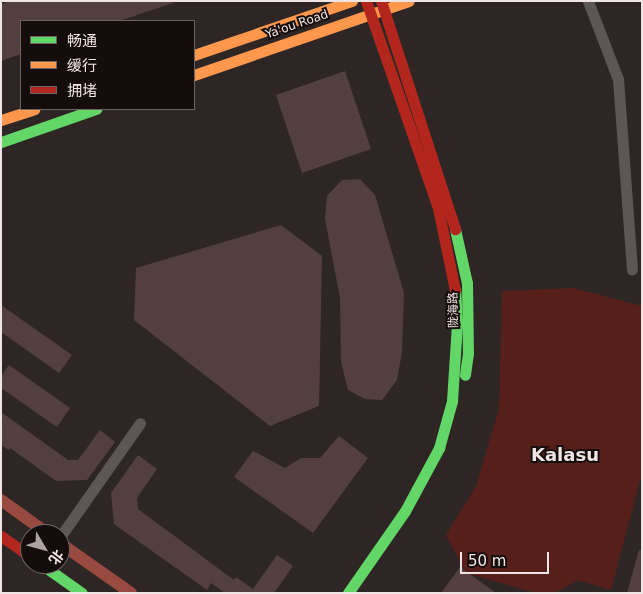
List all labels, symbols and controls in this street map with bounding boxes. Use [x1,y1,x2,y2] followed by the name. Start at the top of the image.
[264,8,330,42] street label: Ya'ou Road
[20,20,195,110] legend
[67,32,97,50] text: 畅通
[67,57,97,75] text: 缓行
[67,82,97,100] text: 拥堵
[446,292,462,328] street label: 陇海路
[531,444,599,466] district label: Kalasu
[20,524,70,574] north arrow
[463,542,552,574] scale bar
[46,547,67,568] text: 北
[468,552,506,570] text: 50 m

